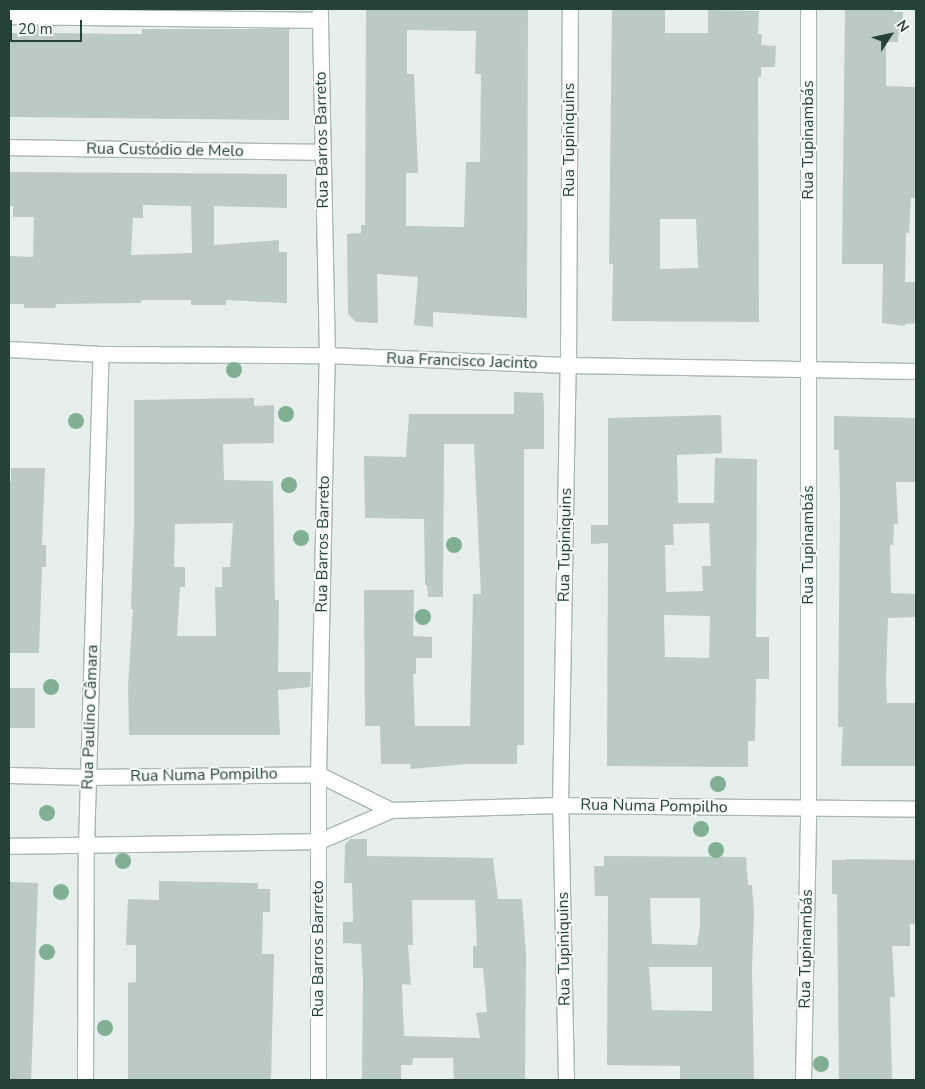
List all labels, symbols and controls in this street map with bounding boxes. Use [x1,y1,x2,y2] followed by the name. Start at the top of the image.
[12,10,85,42] scale bar
[865,10,915,60] north arrow
[892,16,913,36] text: N
[18,19,53,39] text: 20 m
[311,71,333,209] street label: Rua Barros Barreto
[798,80,818,200] street label: Rua Tupinambás
[559,83,579,197] street label: Rua Tupiniquins
[86,139,244,161] street label: Rua Custódio de Melo
[386,349,538,373] street label: Rua Francisco Jacinto
[312,475,334,613] street label: Rua Barros Barreto
[798,485,818,605] street label: Rua Tupinambás
[554,488,576,602] street label: Rua Tupiniquins
[78,644,102,790] street label: Rua Paulino Câmara
[130,764,278,786] street label: Rua Numa Pompilho
[580,795,728,817] street label: Rua Numa Pompilho
[308,880,328,1018] street label: Rua Barros Barreto
[795,889,817,1009] street label: Rua Tupinambás
[553,892,575,1006] street label: Rua Tupiniquins

